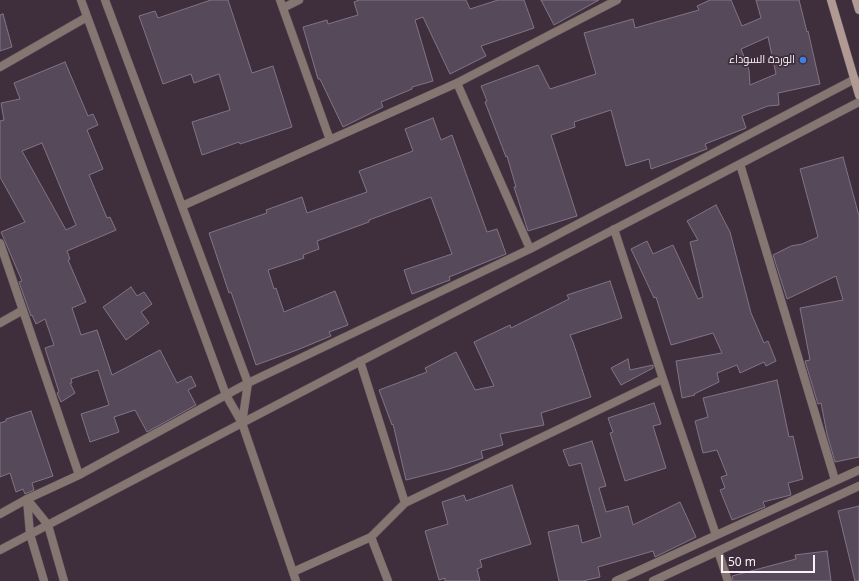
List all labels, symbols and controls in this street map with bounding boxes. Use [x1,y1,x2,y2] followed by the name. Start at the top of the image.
[729,53,795,67] place label: الوردة السوداء
[798,55,808,65] marker: الوردة السوداء
[723,547,817,573] scale bar
[728,553,756,570] text: 50 m

